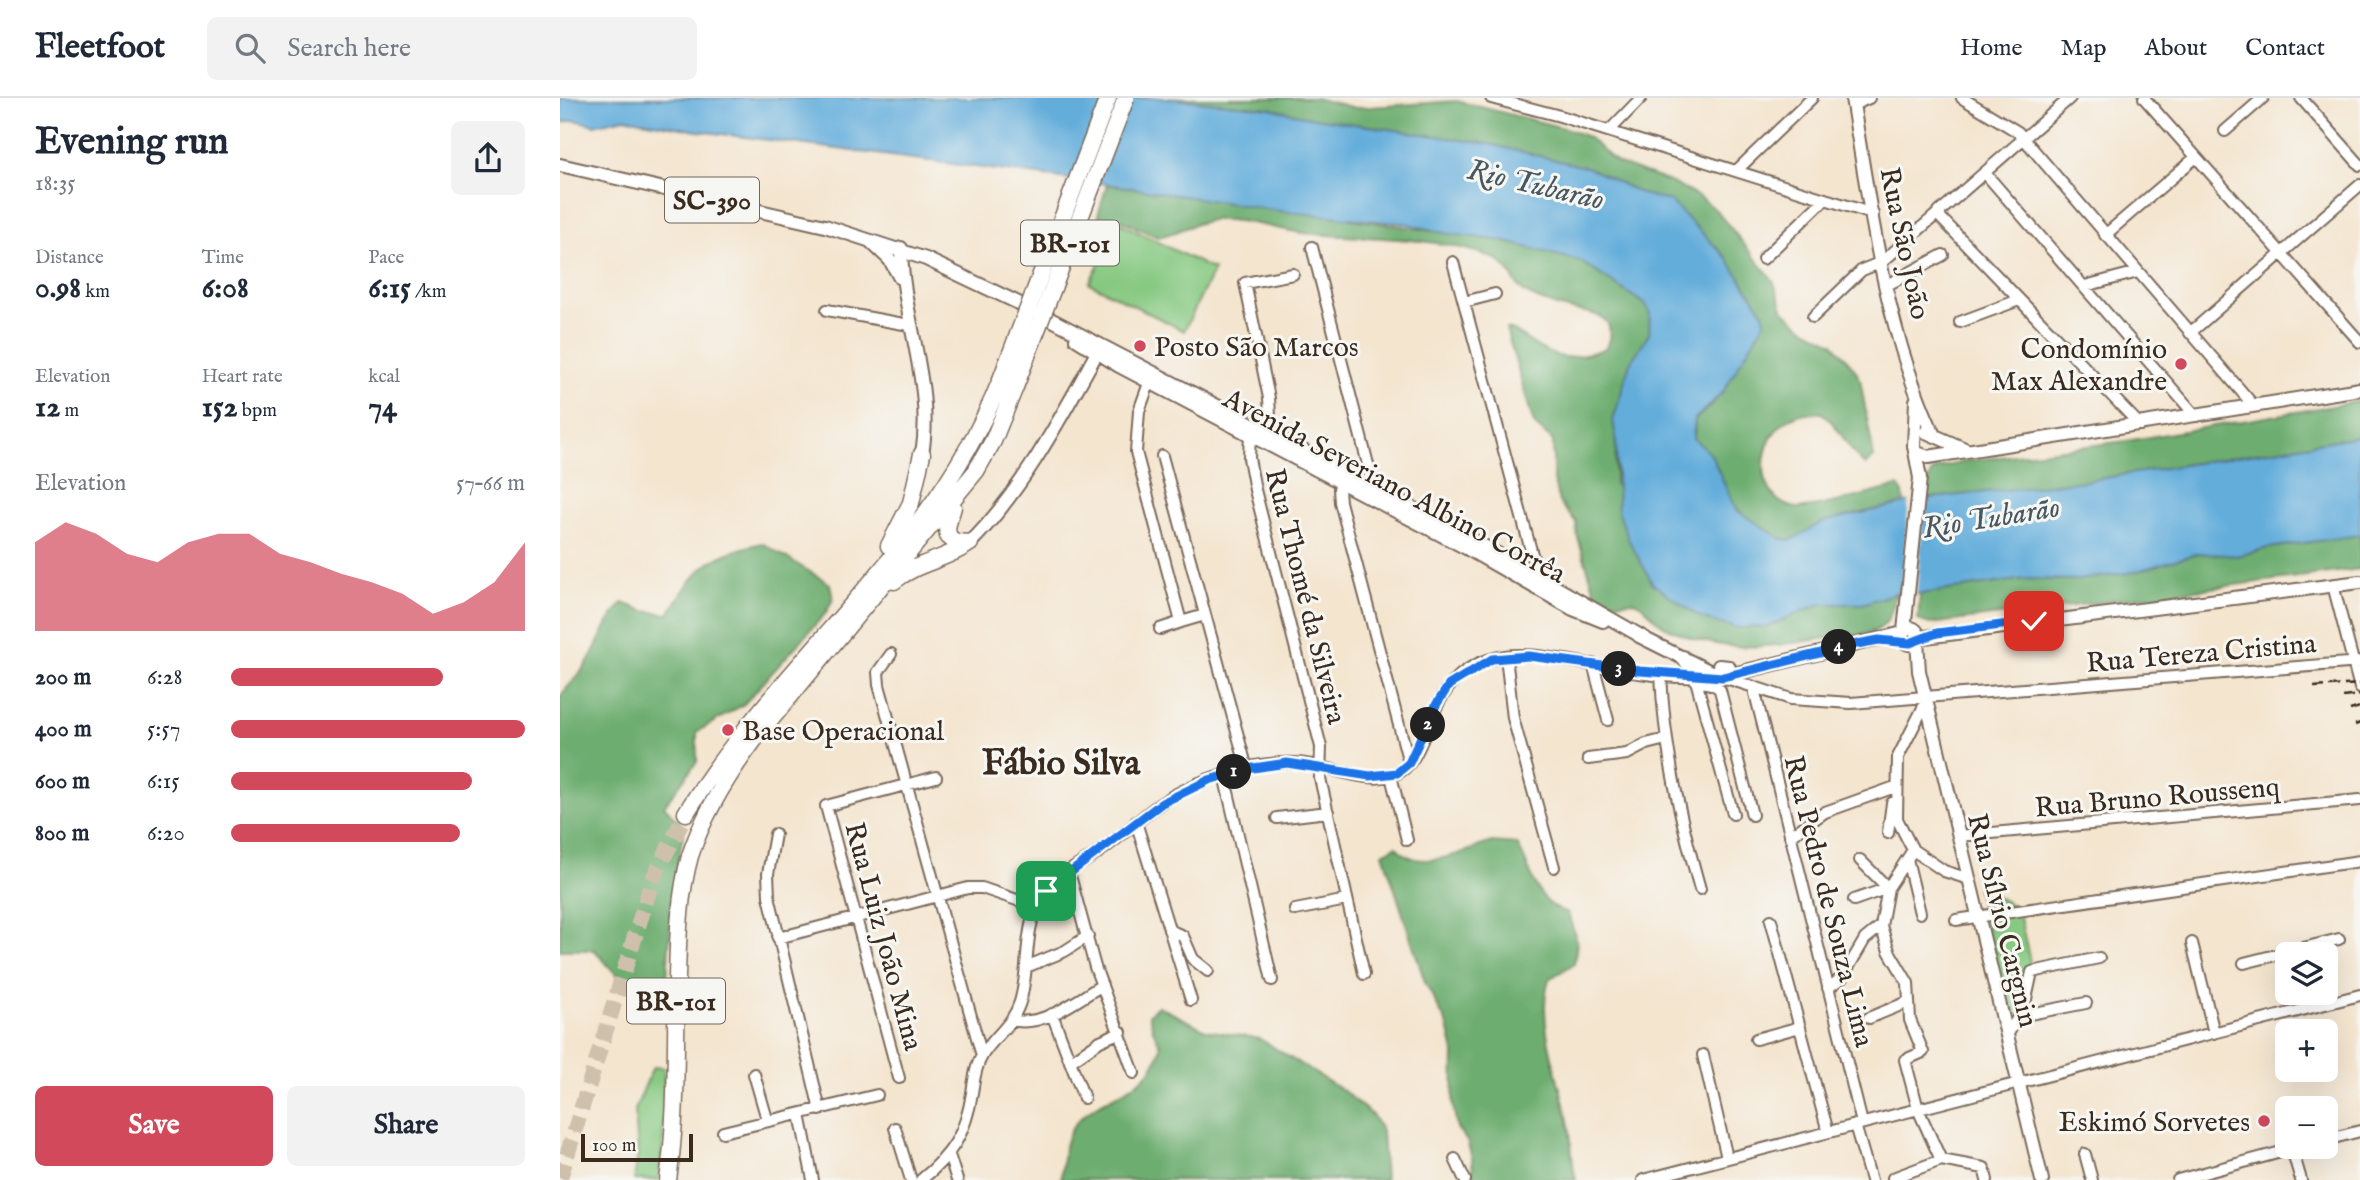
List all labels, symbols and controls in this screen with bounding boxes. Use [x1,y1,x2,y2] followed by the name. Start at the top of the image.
[207,17,697,80] search box
[35,27,165,69] text: Fleetfoot
[231,29,269,67] icon: search
[287,32,411,65] text: Search here
[1960,33,2023,64] text: Home
[2061,33,2107,64] text: Map
[2145,33,2207,64] text: About
[2245,33,2325,64] text: Contact
[35,119,229,167] text: Evening run
[451,121,525,195] button: share
[1464,152,1607,220] water label: Rio Tubarão
[1870,164,1937,323] street label: Rua São João
[35,169,76,198] text: 18:35
[665,178,759,222] road number: SC-390
[1021,220,1119,266] road number: BR-101
[35,246,104,270] text: Distance
[202,246,244,270] text: Time
[368,246,404,270] text: Pace
[35,270,81,308] text: 0.98
[202,270,249,308] text: 6:08
[368,270,411,308] text: 6:15
[81,280,110,304] text: km
[411,280,446,304] text: /km
[1154,331,1359,366] place label: Posto São Marcos
[1991,333,2167,400] place label: Condomínio Max Alexandre
[1132,338,1148,354] marker: Posto São Marcos
[2173,356,2189,372] marker: Condomínio Max Alexandre
[35,365,110,389] text: Elevation
[202,365,283,389] text: Heart rate
[368,365,400,389] text: kcal
[1216,381,1572,593] street label: Avenida Severiano Albino Corrêa
[35,389,60,427] text: 12
[202,389,238,427] text: 152
[368,389,397,427] text: 74
[60,399,79,423] text: m
[238,399,277,423] text: bpm
[1256,465,1353,729] street label: Rua Thomé da Silveira
[35,469,126,498] text: Elevation
[456,469,525,498] text: 57–66 m
[1920,489,2063,549] water label: Rio Tubarão
[2004,591,2064,651] pin
[2015,602,2053,640] icon: check
[2085,627,2319,682] street label: Rua Tereza Cristina
[1822,630,1856,664] pin: 4
[1834,634,1843,658] text: 4
[1602,652,1636,686] pin: 3
[1615,656,1622,680] text: 3
[35,663,91,692] text: 200 m
[147,663,183,692] text: 6:28
[1410,708,1446,742] pin: 2
[1423,712,1432,736] text: 2
[35,715,92,744] text: 400 m
[147,715,181,744] text: 5:57
[742,715,944,750] place label: Base Operacional
[720,722,736,738] marker: Base Operacional
[982,742,1141,787] district label: Fábio Silva
[1774,752,1881,1052] street label: Rua Pedro de Souza Lima
[1216,754,1252,790] pin: 1
[1230,759,1237,783] text: 1
[35,767,90,796] text: 600 m
[147,767,180,796] text: 6:15
[2033,770,2282,827] street label: Rua Bruno Roussenq
[1958,810,2045,1031] street label: Rua Sílvio Cargnin
[35,819,89,848] text: 800 m
[147,819,185,848] text: 6:20
[835,819,930,1055] street label: Rua Luiz João Mina
[1016,861,1076,921] pin
[1027,872,1065,910] icon: arrive
[2275,942,2338,1159] map controls
[2275,942,2338,1005] button: layers
[627,978,725,1024] road number: BR-101
[2275,1019,2338,1082] button: +
[35,1086,273,1166] button: Save
[287,1086,525,1166] button: Share
[2275,1096,2338,1159] button: −
[2058,1106,2250,1141] place label: Eskimó Sorvetes
[2256,1113,2272,1129] marker: Eskimó Sorvetes
[581,1131,693,1163] scale bar
[592,1134,636,1158] text: 100 m

